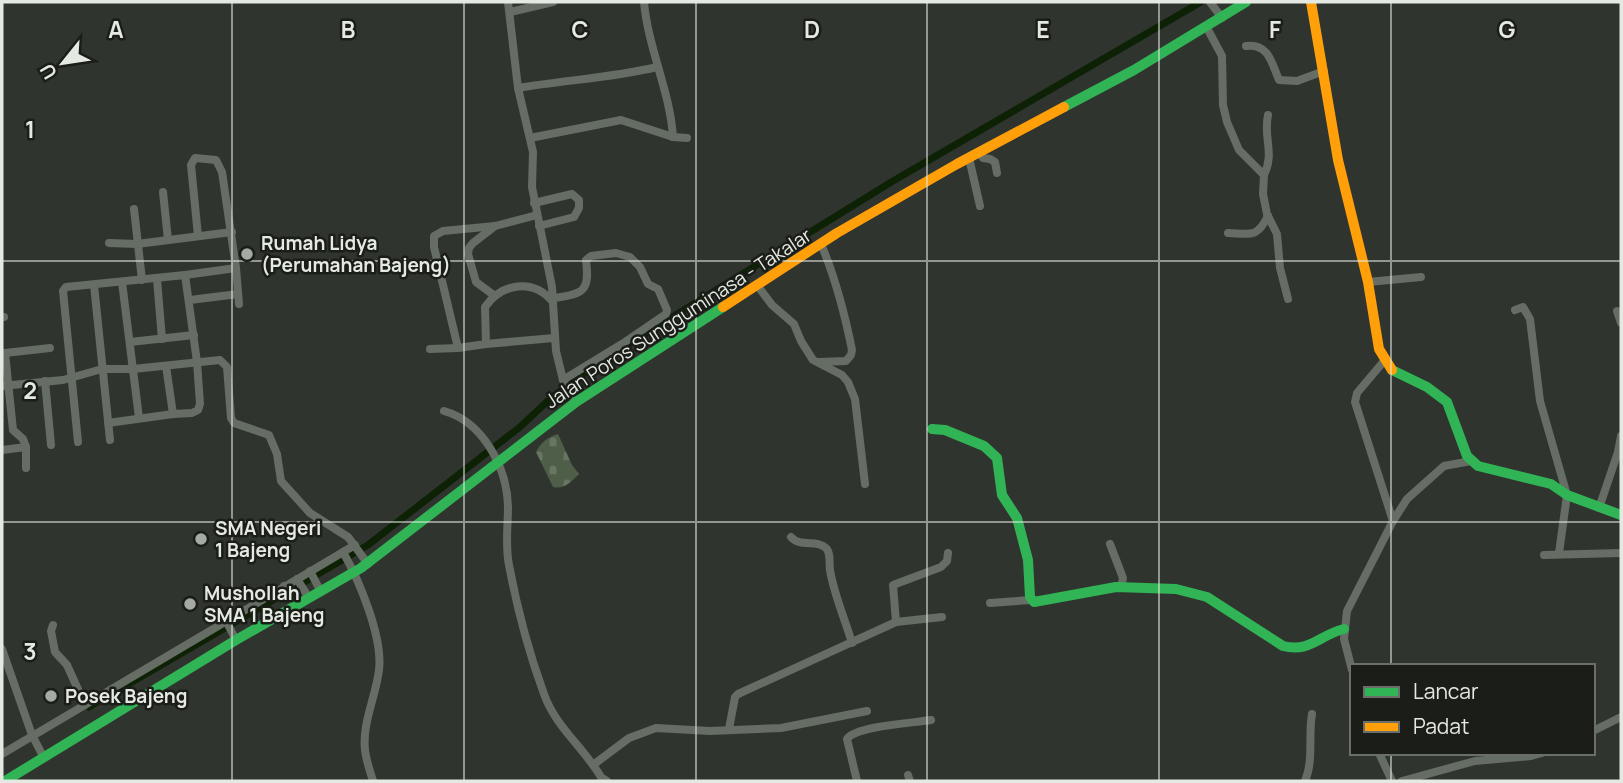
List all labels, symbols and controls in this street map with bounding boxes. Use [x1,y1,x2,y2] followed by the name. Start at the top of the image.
[108,13,124,45] text: A
[341,13,355,45] text: B
[572,13,589,45] text: C
[804,13,820,45] text: D
[1036,13,1050,45] text: E
[1269,13,1281,45] text: F
[1499,13,1516,45] text: G
[28,28,98,98] north arrow
[34,59,63,84] text: U
[25,113,35,145] text: 1
[540,222,816,414] street label: Jalan Poros Sungguminasa - Takalar
[261,230,451,278] place label: Rumah Lidya (Perumahan Bajeng)
[239,246,255,262] marker: Rumah Lidya (Perumahan Bajeng)
[23,374,37,406] text: 2
[215,515,321,563] place label: SMA Negeri 1 Bajeng
[193,531,209,547] marker: SMA Negeri 1 Bajeng
[204,580,325,628] place label: Mushollah SMA 1 Bajeng
[182,596,198,612] marker: Mushollah SMA 1 Bajeng
[23,635,37,667] text: 3
[1350,664,1595,755] legend
[1413,677,1479,705] text: Lancar
[65,683,187,709] place label: Posek Bajeng
[43,688,59,704] marker: Posek Bajeng
[1413,712,1469,740] text: Padat

